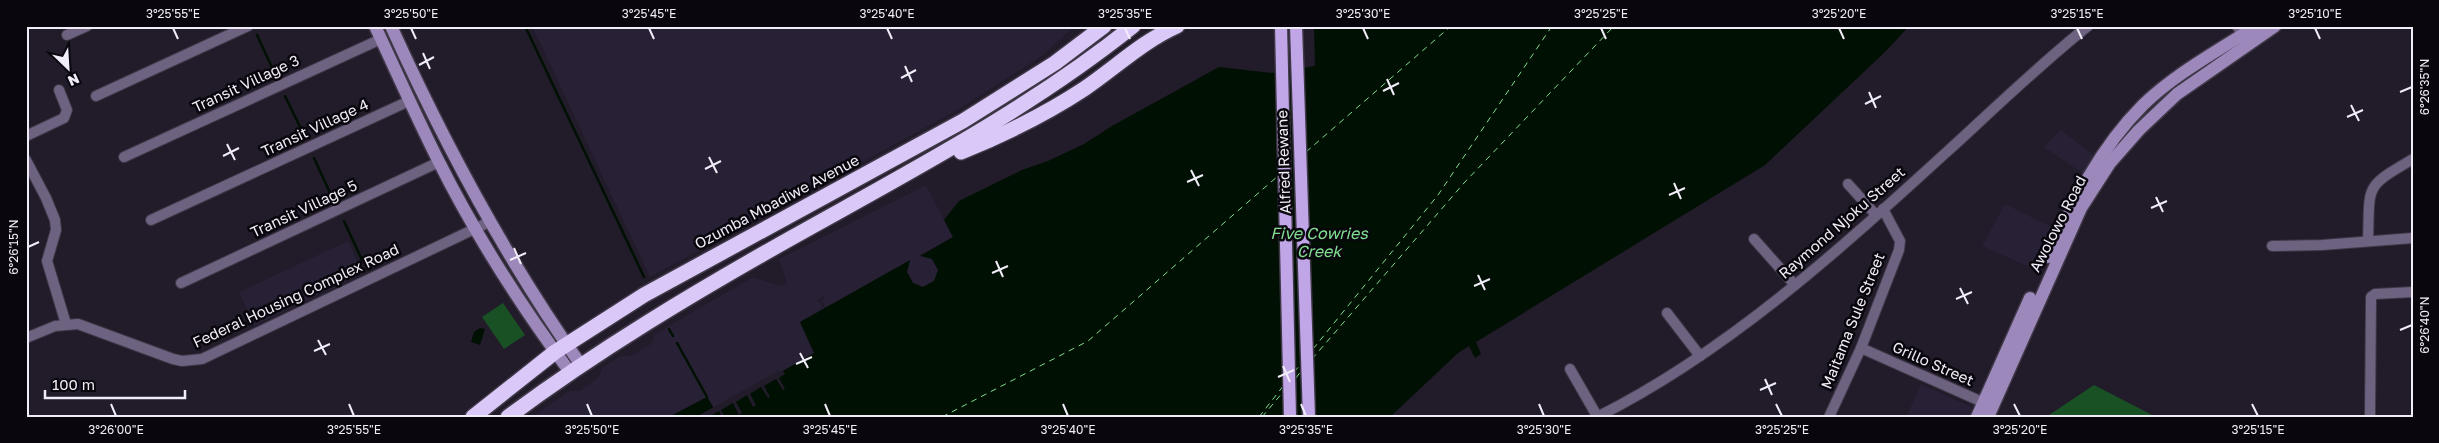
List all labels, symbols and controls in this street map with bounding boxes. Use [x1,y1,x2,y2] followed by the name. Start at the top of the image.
[146,6,200,21] text: 3°25'55"E
[384,6,438,21] text: 3°25'50"E
[622,6,676,21] text: 3°25'45"E
[859,6,915,21] text: 3°25'40"E
[1098,6,1152,21] text: 3°25'35"E
[1336,6,1390,21] text: 3°25'30"E
[1574,6,1628,21] text: 3°25'25"E
[1812,6,1866,21] text: 3°25'20"E
[2050,6,2104,21] text: 3°25'15"E
[2288,6,2342,21] text: 3°25'10"E
[42,42,92,92] north arrow
[189,50,302,116] street label: Transit Village 3
[2417,59,2432,115] text: 6°26'35"N
[65,70,82,90] text: N
[258,94,371,160] street label: Transit Village 4
[1272,109,1294,214] street label: Alfred Rewane
[691,150,862,252] street label: Ozumba Mbadiwe Avenue
[1775,163,1908,282] street label: Raymond Njoku Street
[2025,173,2089,275] street label: Awolowo Road
[247,176,360,241] street label: Transit Village 5
[6,219,21,275] text: 6°26'15"N
[1270,223,1369,261] water label: Five Cowries Creek
[190,239,401,351] street label: Federal Housing Complex Road
[1816,250,1888,391] street label: Maitama Sule Street
[2417,296,2432,354] text: 6°26'40"N
[1890,337,1977,389] street label: Grillo Street
[45,368,185,400] scale bar
[52,375,95,393] text: 100 m
[88,422,144,437] text: 3°26'00"E
[327,422,381,437] text: 3°25'55"E
[565,422,619,437] text: 3°25'50"E
[803,422,857,437] text: 3°25'45"E
[1040,422,1096,437] text: 3°25'40"E
[1279,422,1333,437] text: 3°25'35"E
[1517,422,1571,437] text: 3°25'30"E
[1755,422,1809,437] text: 3°25'25"E
[1993,422,2047,437] text: 3°25'20"E
[2231,422,2285,437] text: 3°25'15"E

